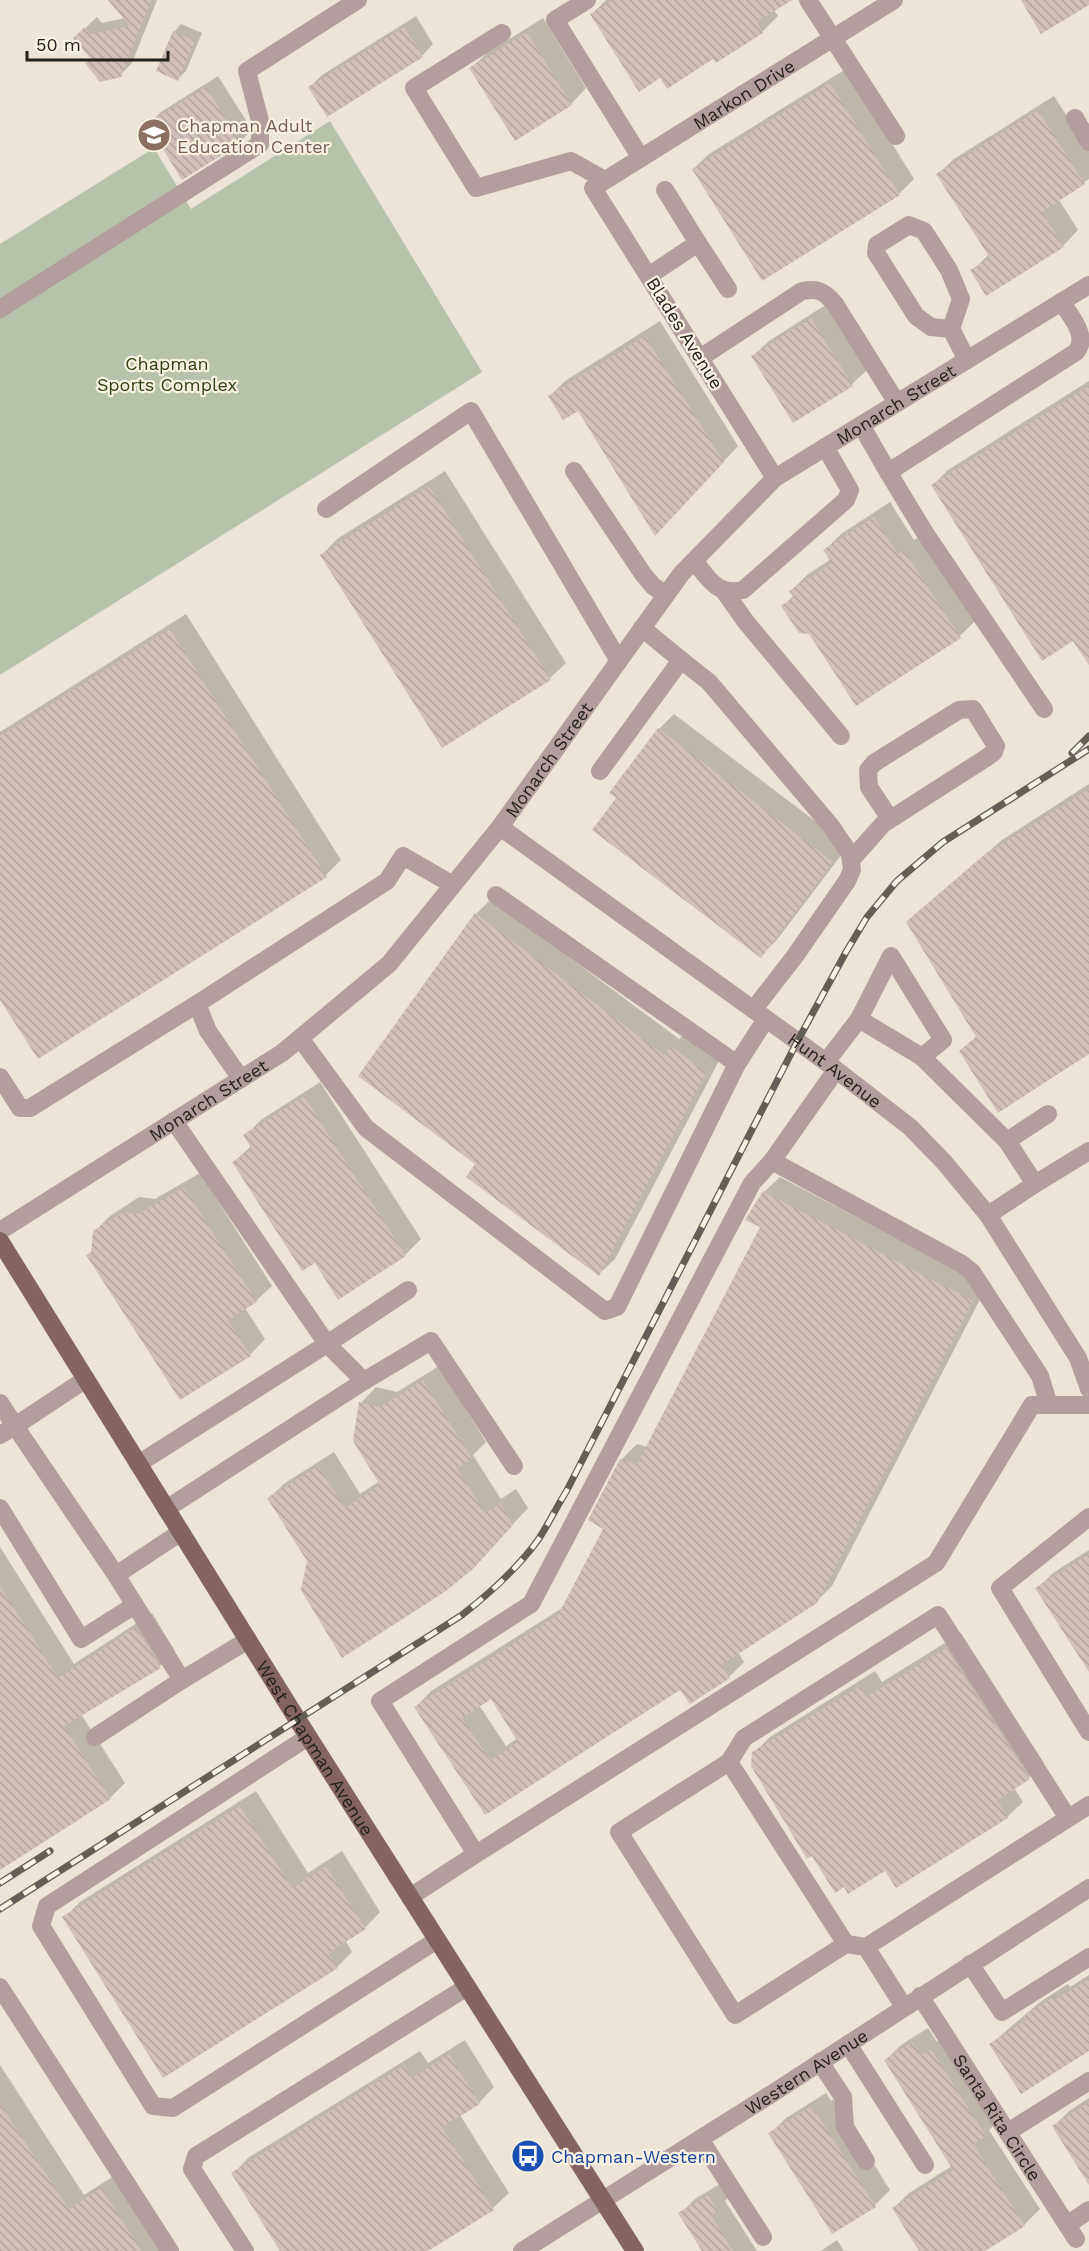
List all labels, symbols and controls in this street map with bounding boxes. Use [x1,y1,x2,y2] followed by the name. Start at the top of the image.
[27,24,168,62] scale bar
[36,34,81,55] text: 50 m
[689,54,798,133] street label: Markon Drive
[177,115,330,157] place label: Chapman Adult Education Center
[136,117,172,153] school or university icon: Chapman Adult Education Center
[642,273,728,393] street label: Blades Avenue
[97,353,237,395] park label: Chapman Sports Complex
[832,359,959,448] street label: Monarch Street
[500,698,597,821] street label: Monarch Street
[784,1028,886,1112] street label: Hunt Avenue
[145,1054,272,1145] street label: Monarch Street
[253,1656,379,1839] street label: West Chapman Avenue
[741,2024,871,2119] street label: Western Avenue
[949,2050,1046,2184] street label: Santa Rita Circle
[510,2138,546,2174] bus stop icon: Chapman-Western
[551,2146,716,2167] place label: Chapman-Western

